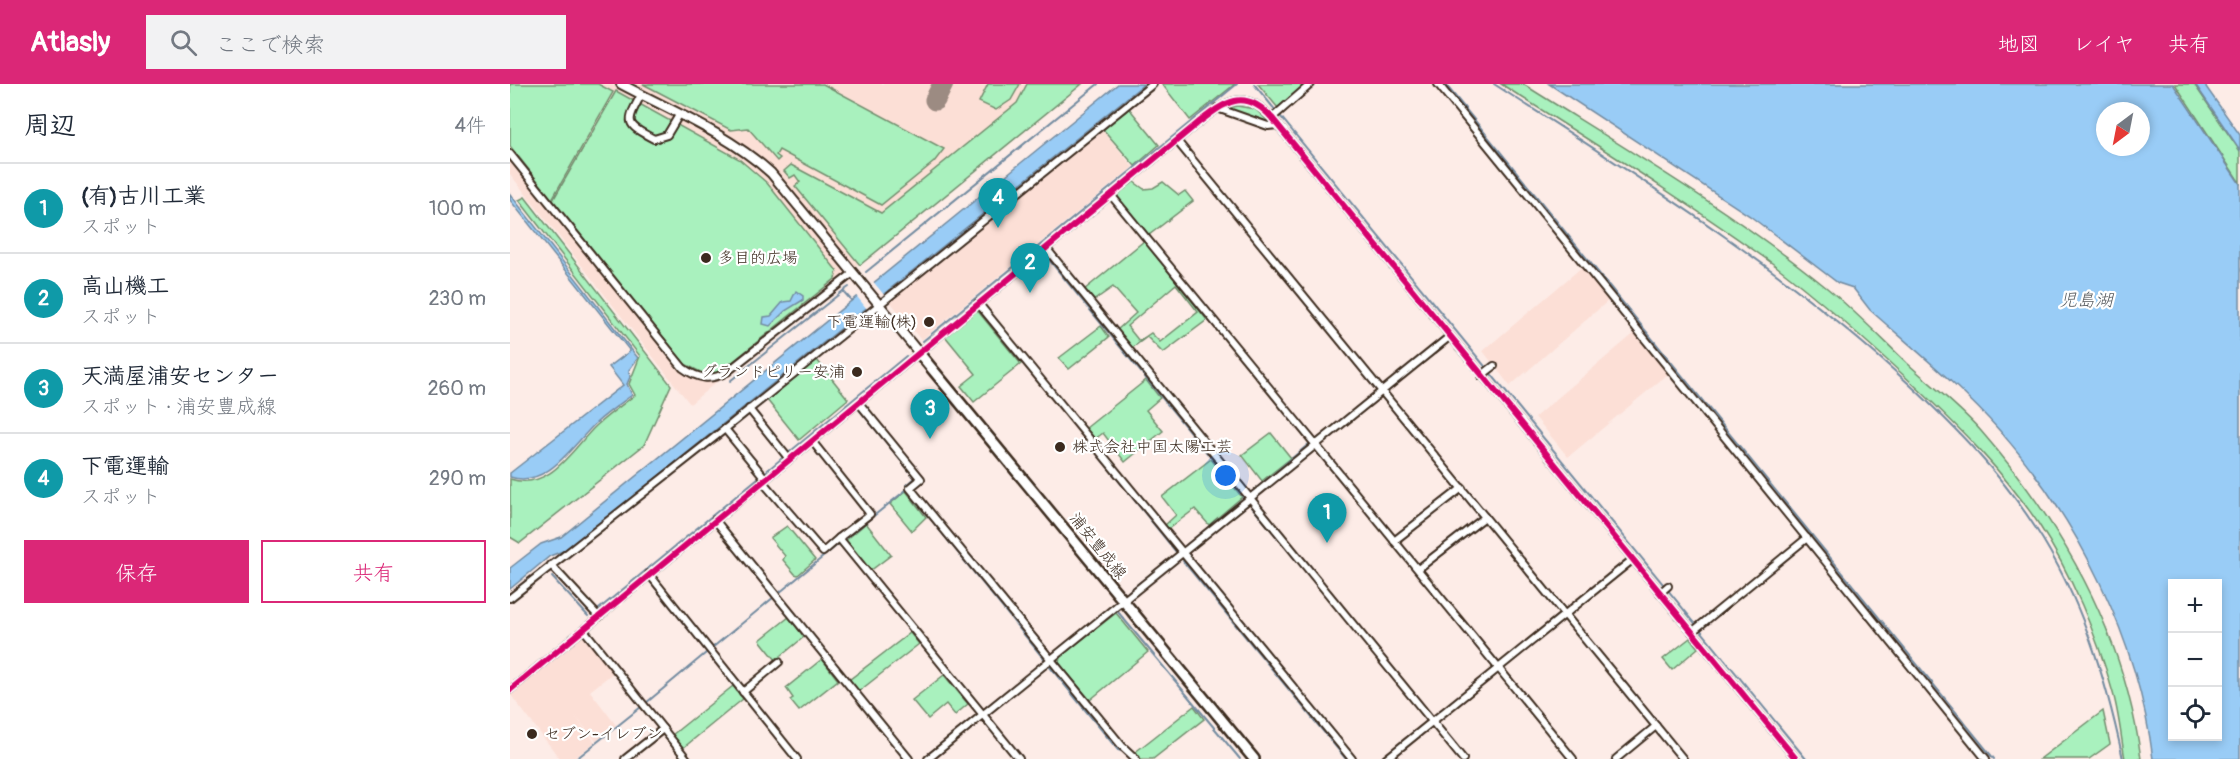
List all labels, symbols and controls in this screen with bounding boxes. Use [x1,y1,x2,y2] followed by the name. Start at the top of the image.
[146,15,566,69] search box
[30,25,110,60] text: Atlasly
[167,26,200,59] icon: search
[215,31,325,59] text: ここで検索
[1998,31,2040,58] text: 地図
[2073,31,2135,58] text: レイヤ
[2168,31,2210,58] text: 共有
[2096,102,2150,156] north arrow
[24,110,76,142] text: 周辺
[454,113,486,138] text: 4件
[978,178,1018,228] pin: 4
[81,182,206,210] text: (有)古川工業
[40,196,47,221] text: 1
[429,196,486,221] text: 100 m
[81,214,161,239] text: スポット
[1010,244,1050,293] pin: 2
[718,248,798,268] place label: 多目的広場
[699,251,713,265] marker: 多目的広場
[81,272,169,300] text: 高山機工
[38,286,49,311] text: 2
[429,286,486,311] text: 230 m
[2059,289,2115,312] water label: 児島湖
[81,304,161,329] text: スポット
[826,312,917,332] place label: 下電運輸(株)
[922,315,936,329] marker: 下電運輸(株)
[81,362,279,390] text: 天満屋浦安センター
[701,362,845,382] place label: グランドピリー安浦
[850,365,864,379] marker: グランドピリー安浦
[38,376,49,401] text: 3
[427,376,486,401] text: 260 m
[910,390,950,439] pin: 3
[81,394,276,419] text: スポット · 浦安豊成線
[1072,437,1232,457] place label: 株式会社中国太陽工芸
[1053,440,1067,454] marker: 株式会社中国太陽工芸
[81,452,169,480] text: 下電運輸
[1211,461,1240,490] your location
[38,466,49,491] text: 4
[429,466,486,491] text: 290 m
[81,484,161,509] text: スポット
[1308,494,1346,543] pin: 1
[1065,509,1131,583] street label: 浦安豊成線
[24,540,249,603] button: 保存
[261,540,486,603] button: 共有
[2168,579,2222,741] map controls
[2168,579,2222,633] button: +
[2168,633,2222,687] button: −
[2168,687,2222,741] button: locate
[544,724,663,744] place label: セブン-イレブン
[525,727,539,741] marker: セブン-イレブン

